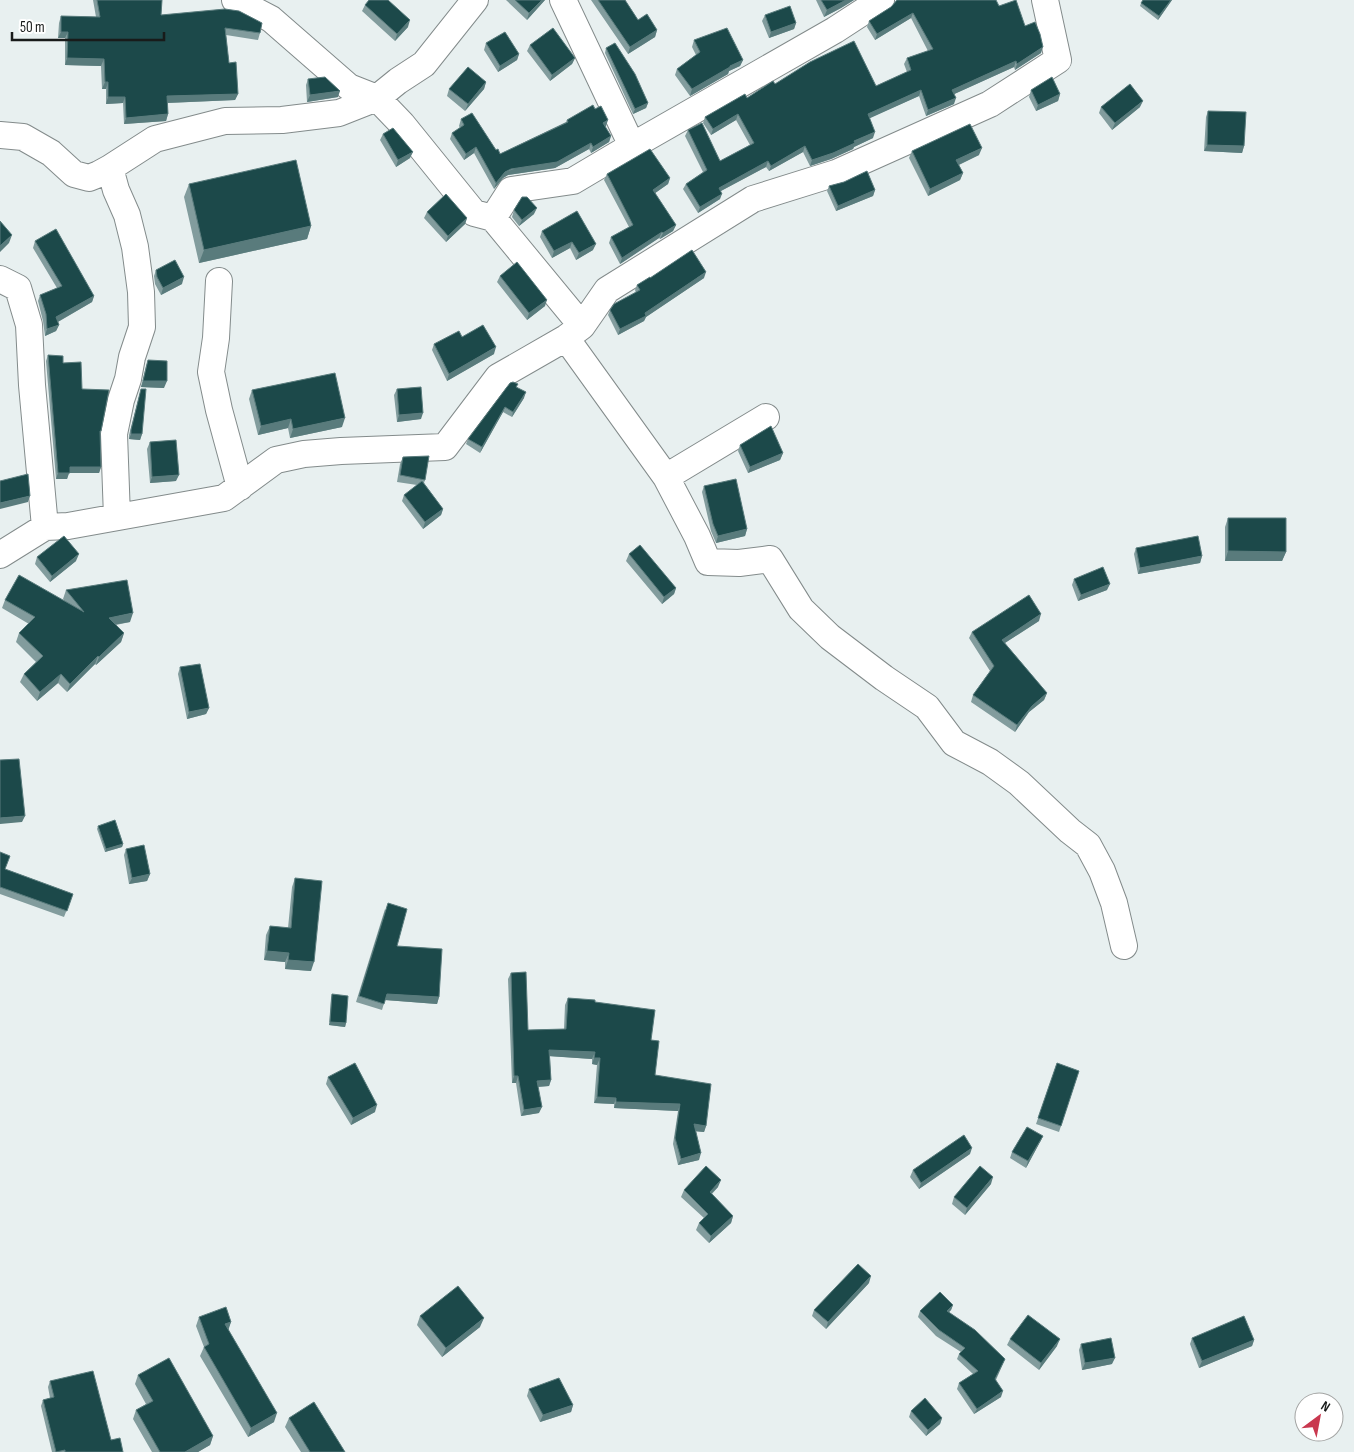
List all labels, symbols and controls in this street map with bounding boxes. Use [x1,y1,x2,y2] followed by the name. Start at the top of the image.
[12,10,165,42] scale bar
[20,18,45,37] text: 50 m
[1294,1392,1344,1442] north arrow
[1318,1397,1333,1416] text: N

